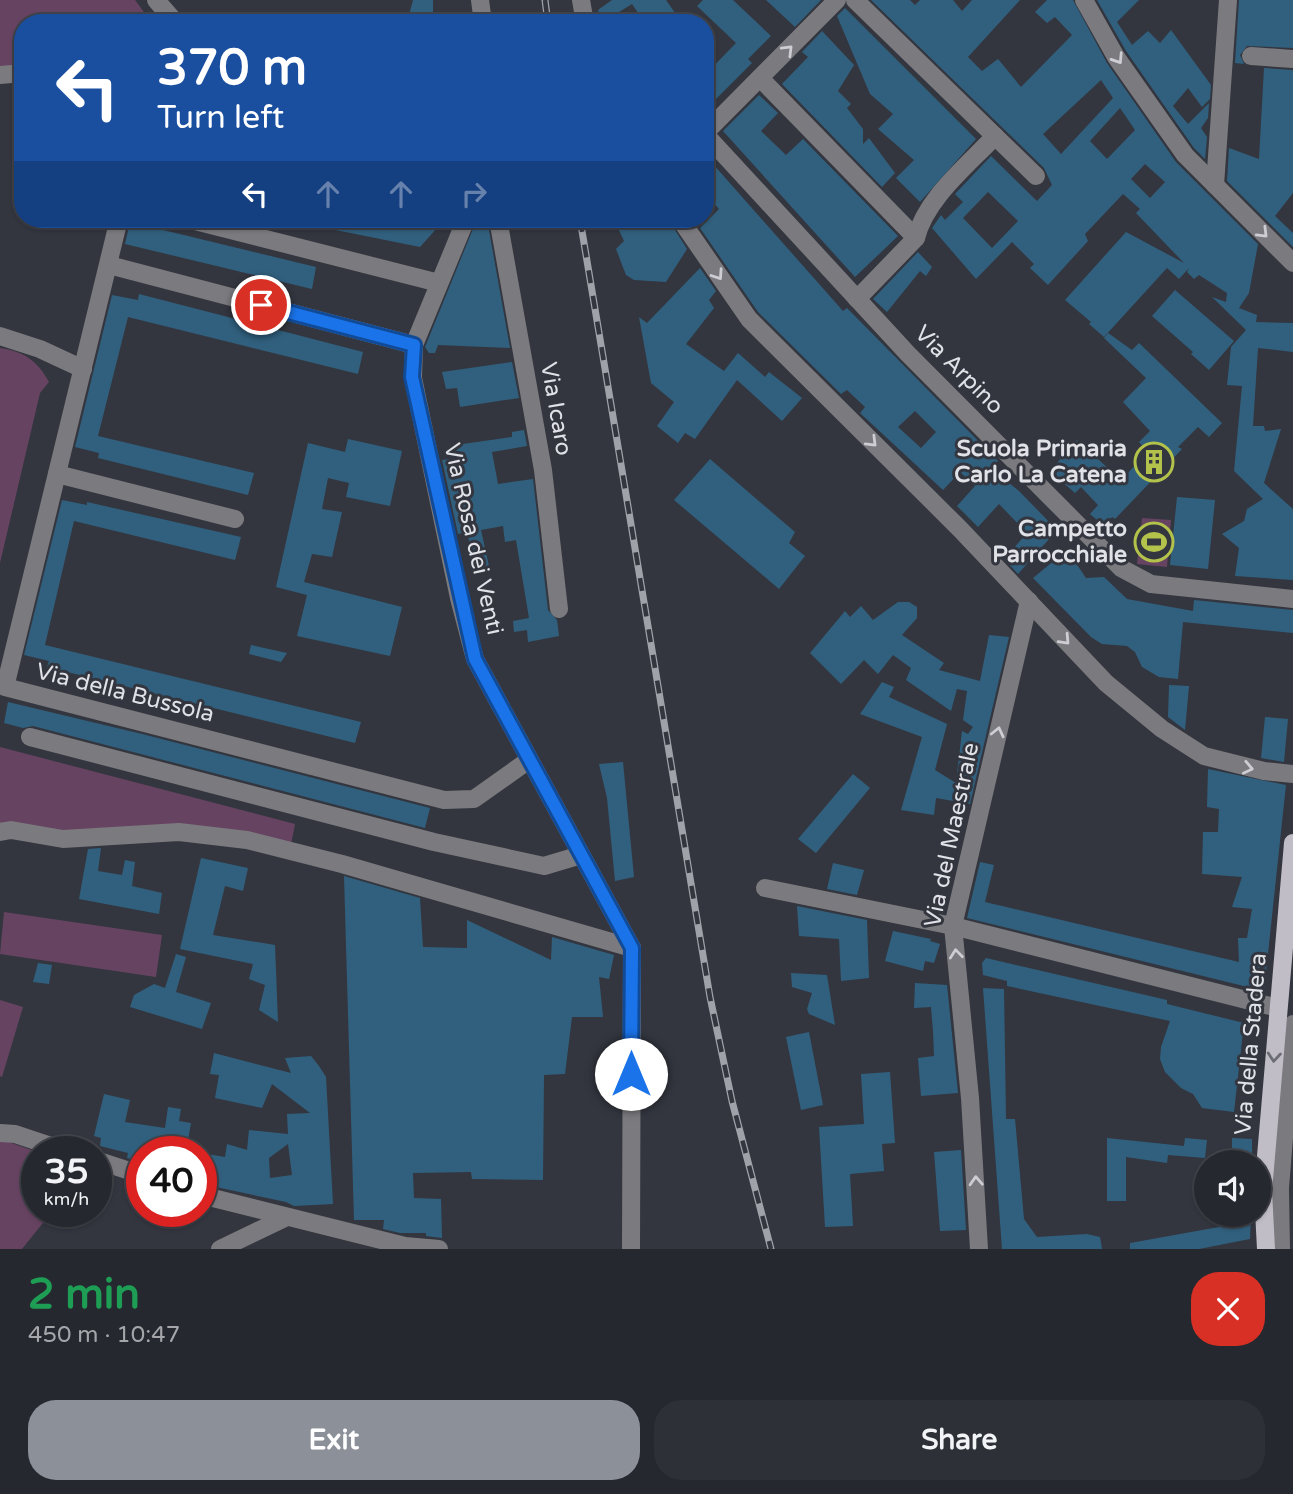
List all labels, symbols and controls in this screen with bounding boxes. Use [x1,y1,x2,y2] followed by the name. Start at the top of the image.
[157,39,307,98] text: 370 m
[42,42,133,133] icon: left
[779,45,792,58] one-way arrow
[1110,51,1123,64] one-way arrow
[157,99,284,137] text: Turn left
[236,175,274,213] icon: left
[309,175,347,213] icon: ahead
[382,175,420,213] icon: ahead
[455,175,493,213] icon: right
[1255,225,1268,238] one-way arrow
[710,267,723,280] one-way arrow
[231,275,291,335] pin
[242,286,280,324] icon: arrive
[909,320,1009,420] street label: Via Arpino
[534,360,578,458] street label: Via Icaro
[864,434,876,446] one-way arrow
[954,435,1127,489] place label: Scuola Primaria Carlo La Catena
[437,440,509,638] street label: Via Rosa dei Venti
[1133,441,1175,483] building icon: Scuola Primaria Carlo La Catena
[992,515,1127,569] place label: Campetto Parrocchiale
[1133,521,1175,563] sports icon: Campetto Parrocchiale
[1057,632,1070,645] one-way arrow
[33,657,217,729] street label: Via della Bussola
[990,726,1004,738] one-way arrow
[919,740,985,930] street label: Via del Maestrale
[1242,760,1254,774] one-way arrow
[949,948,964,959] one-way arrow
[1229,952,1273,1136] street label: Via della Stadera
[594,1037,668,1111] position arrow
[1267,1052,1282,1063] one-way arrow
[126,1136,217,1227] speed limit sign: 40
[1194,1150,1271,1227] map controls
[1194,1150,1271,1227] button: sound
[45,1151,88,1193] text: 35
[969,1175,984,1186] one-way arrow
[44,1188,89,1210] text: km/h
[28,1269,140,1320] text: 2 min
[1191,1272,1265,1346] button: close
[28,1321,180,1349] text: 450 m · 10:47
[28,1400,640,1480] button: Exit
[654,1400,1265,1480] button: Share

